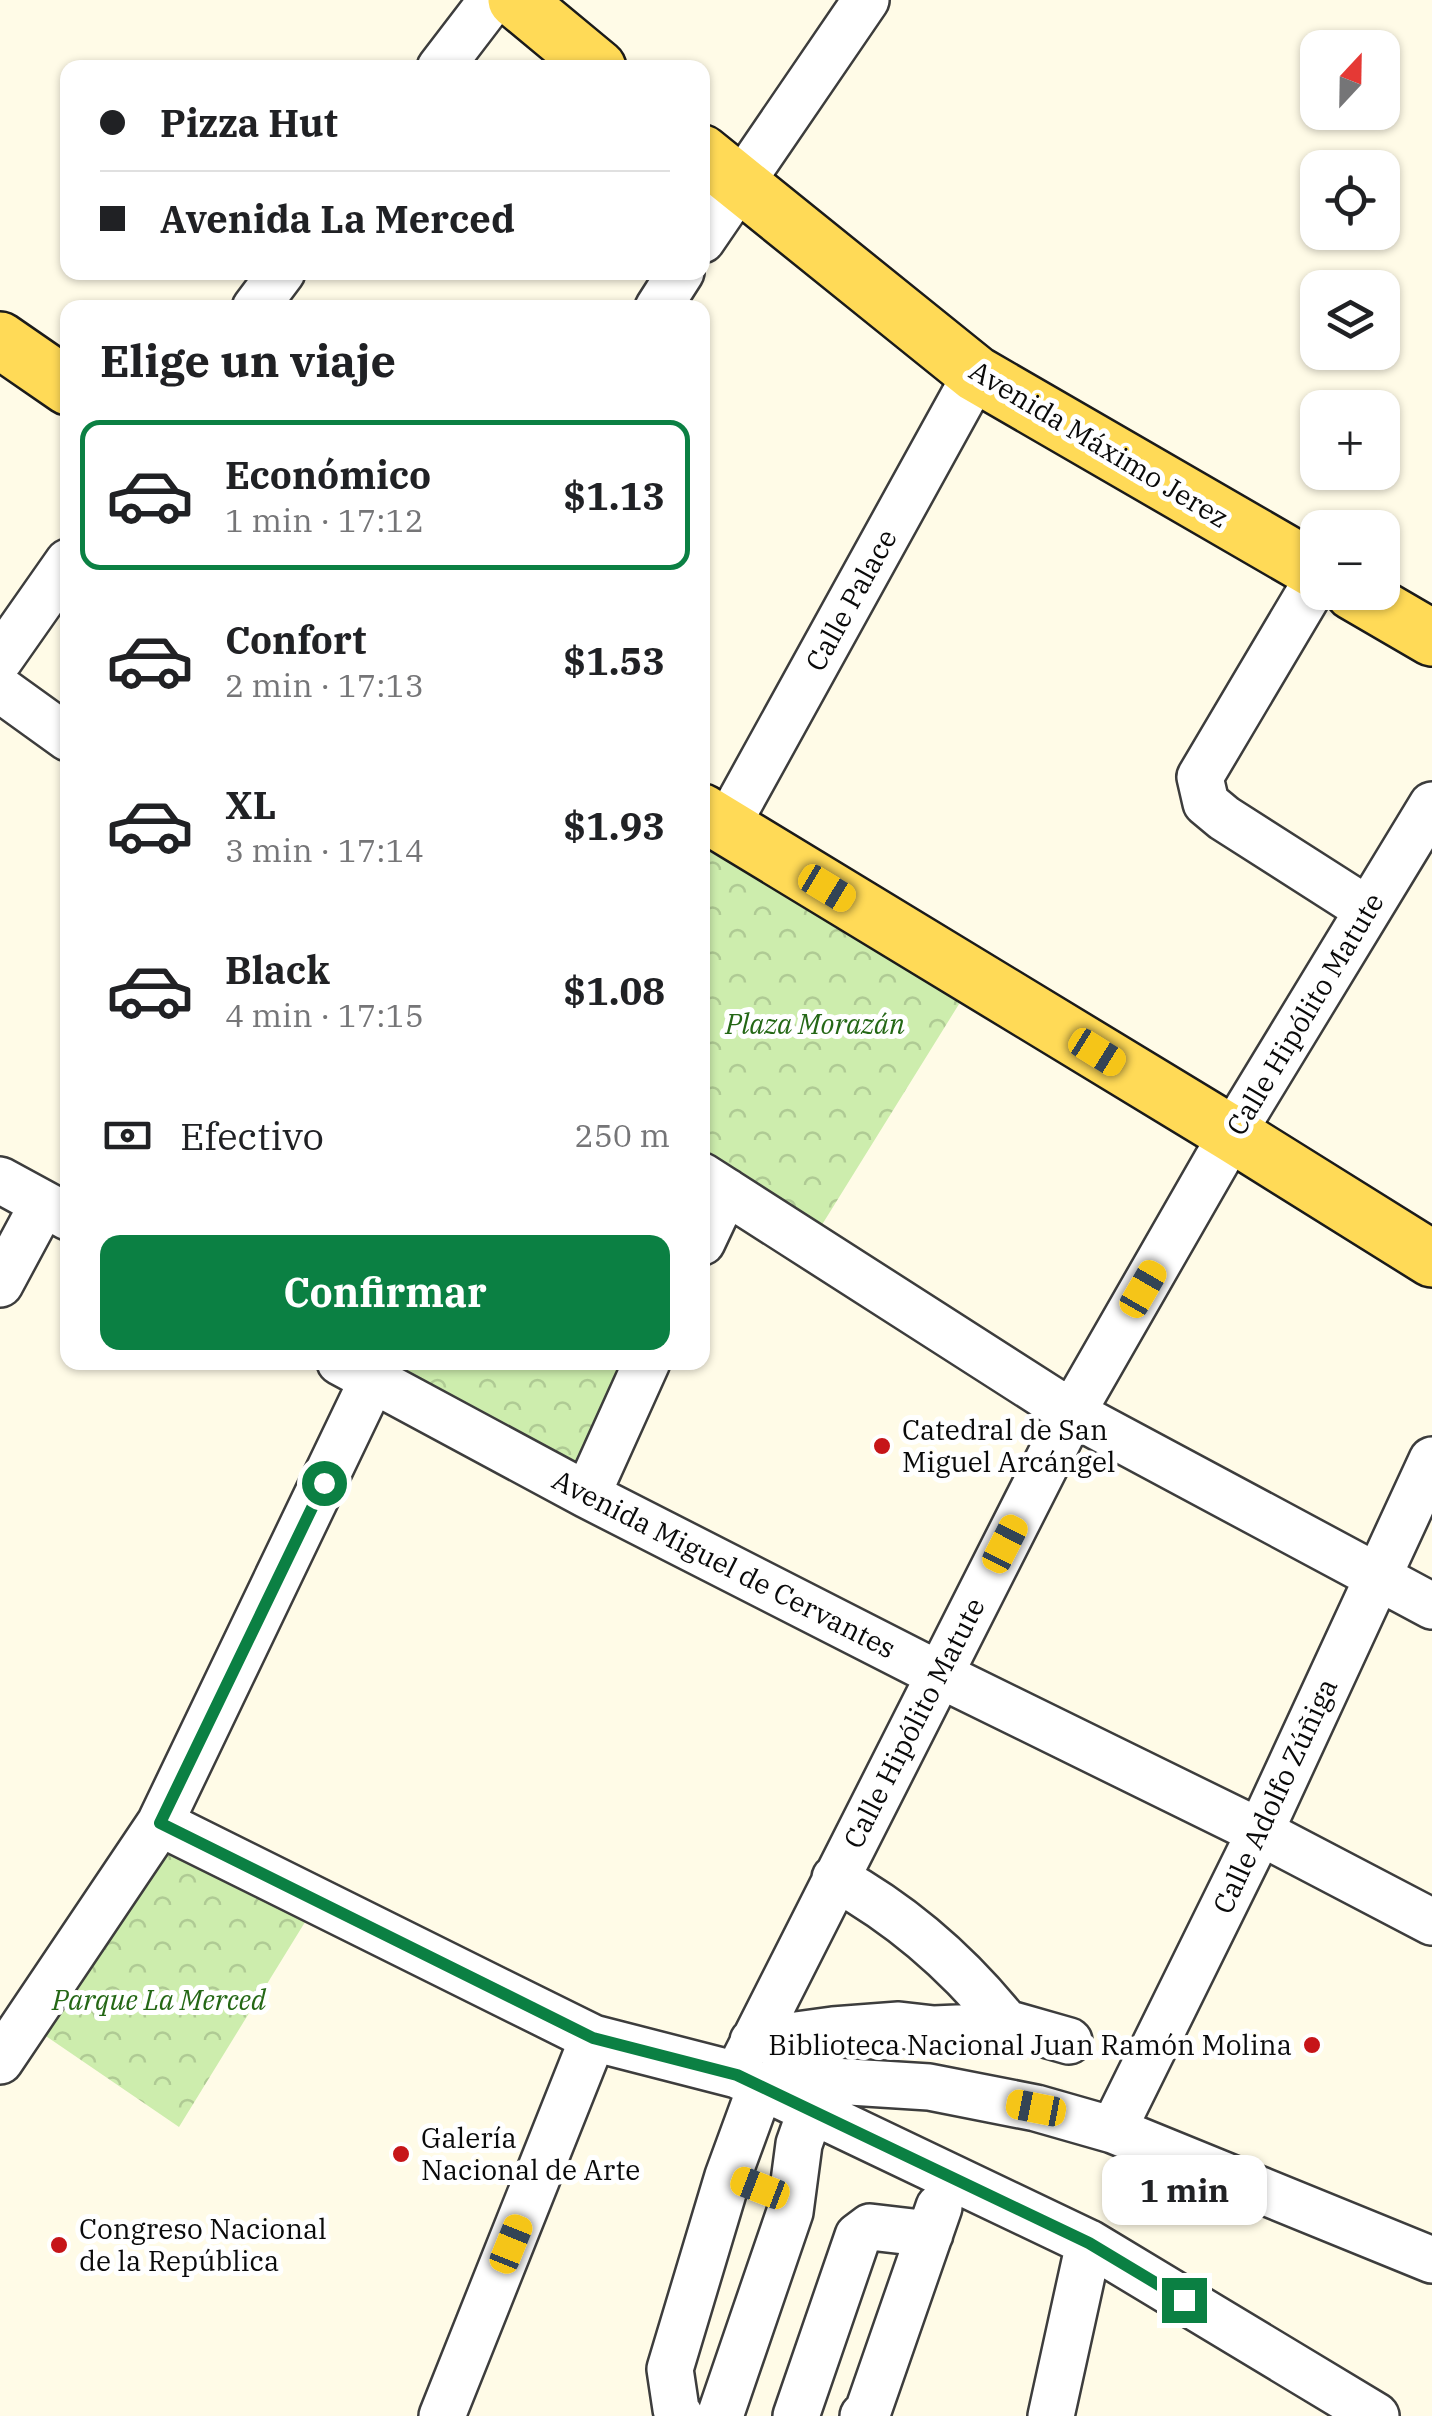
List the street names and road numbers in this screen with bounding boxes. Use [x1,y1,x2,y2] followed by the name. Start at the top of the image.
[963,352,1236,536] street label: Avenida Máximo Jerez
[796,522,905,677] street label: Calle Palace
[1218,886,1392,1142] street label: Calle Hipólito Matute
[546,1461,902,1666] street label: Avenida Miguel de Cervantes
[834,1591,993,1854] street label: Calle Hipólito Matute
[1204,1672,1345,1919] street label: Calle Adolfo Zúñiga

